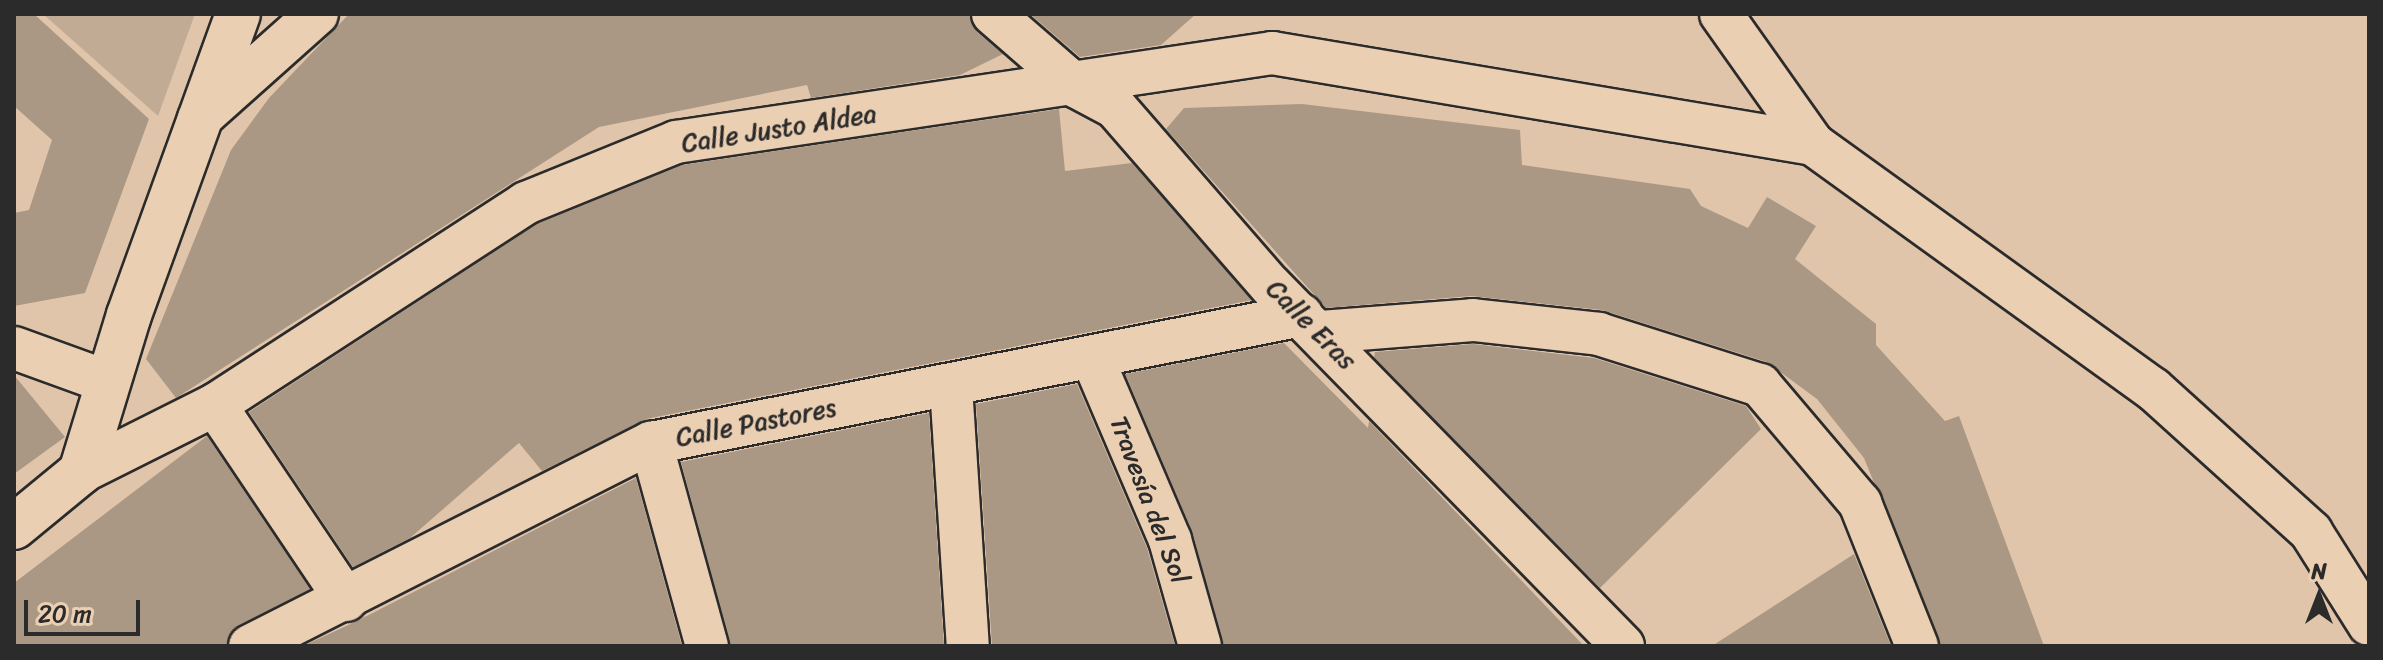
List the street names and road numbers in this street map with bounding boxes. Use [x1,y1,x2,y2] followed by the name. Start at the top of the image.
[679,98,879,160] street label: Calle Justo Aldea
[1260,274,1362,376] street label: Calle Eras
[672,392,840,454] street label: Calle Pastores
[1103,412,1195,588] street label: Travesía del Sol

